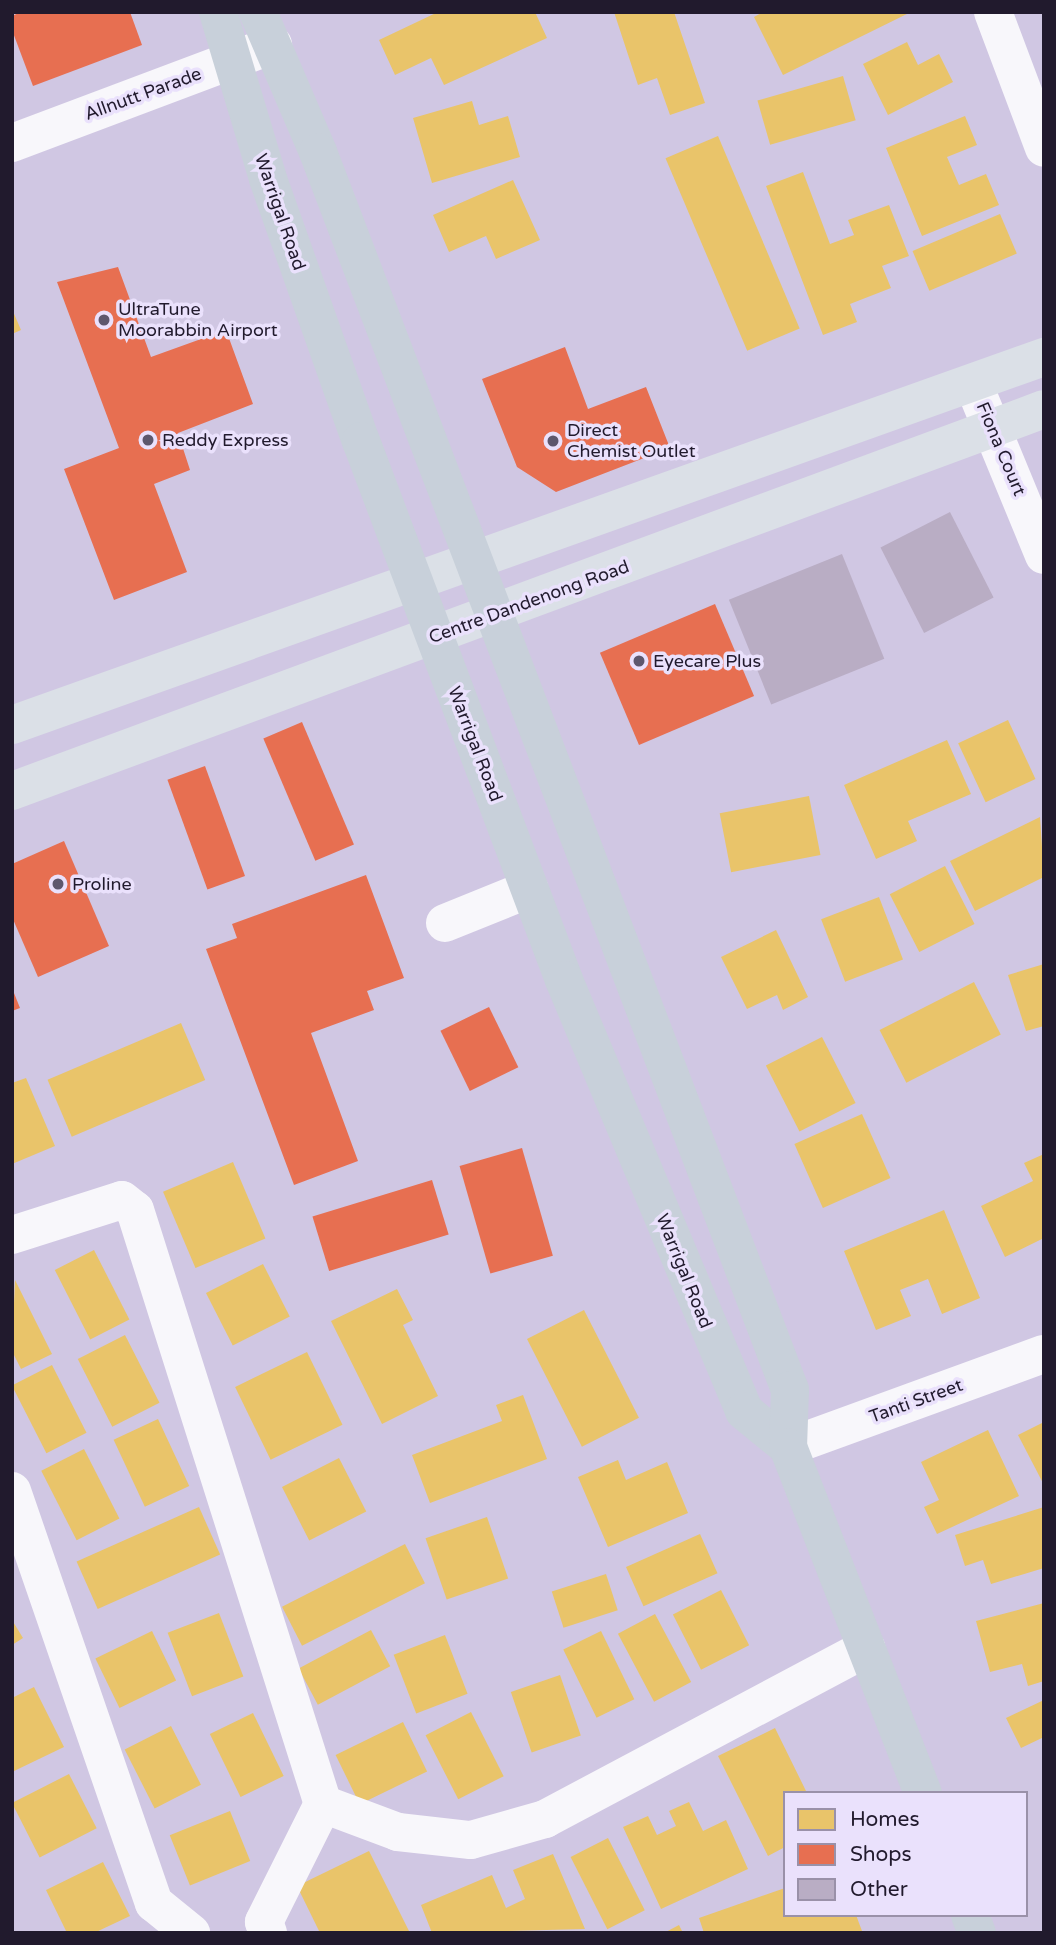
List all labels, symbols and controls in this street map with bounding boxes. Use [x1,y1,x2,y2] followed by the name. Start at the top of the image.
[82,63,204,125] street label: Allnutt Parade
[250,151,310,273] street label: Warrigal Road
[118,299,278,342] place label: UltraTune Moorabbin Airport
[96,312,112,328] marker: UltraTune Moorabbin Airport
[972,399,1030,499] street label: Fiona Court
[567,420,696,462] place label: Direct Chemist Outlet
[162,429,289,451] place label: Reddy Express
[140,432,156,448] marker: Reddy Express
[545,433,561,449] marker: Direct Chemist Outlet
[426,556,632,648] street label: Centre Dandenong Road
[653,650,761,672] place label: Eyecare Plus
[631,653,647,669] marker: Eyecare Plus
[443,683,507,805] street label: Warrigal Road
[72,873,132,895] place label: Proline
[50,876,66,892] marker: Proline
[651,1211,717,1331] street label: Warrigal Road
[866,1374,966,1428] street label: Tanti Street
[783,1791,1028,1917] legend
[850,1807,920,1832] text: Homes
[850,1842,912,1867] text: Shops
[850,1877,908,1902] text: Other

